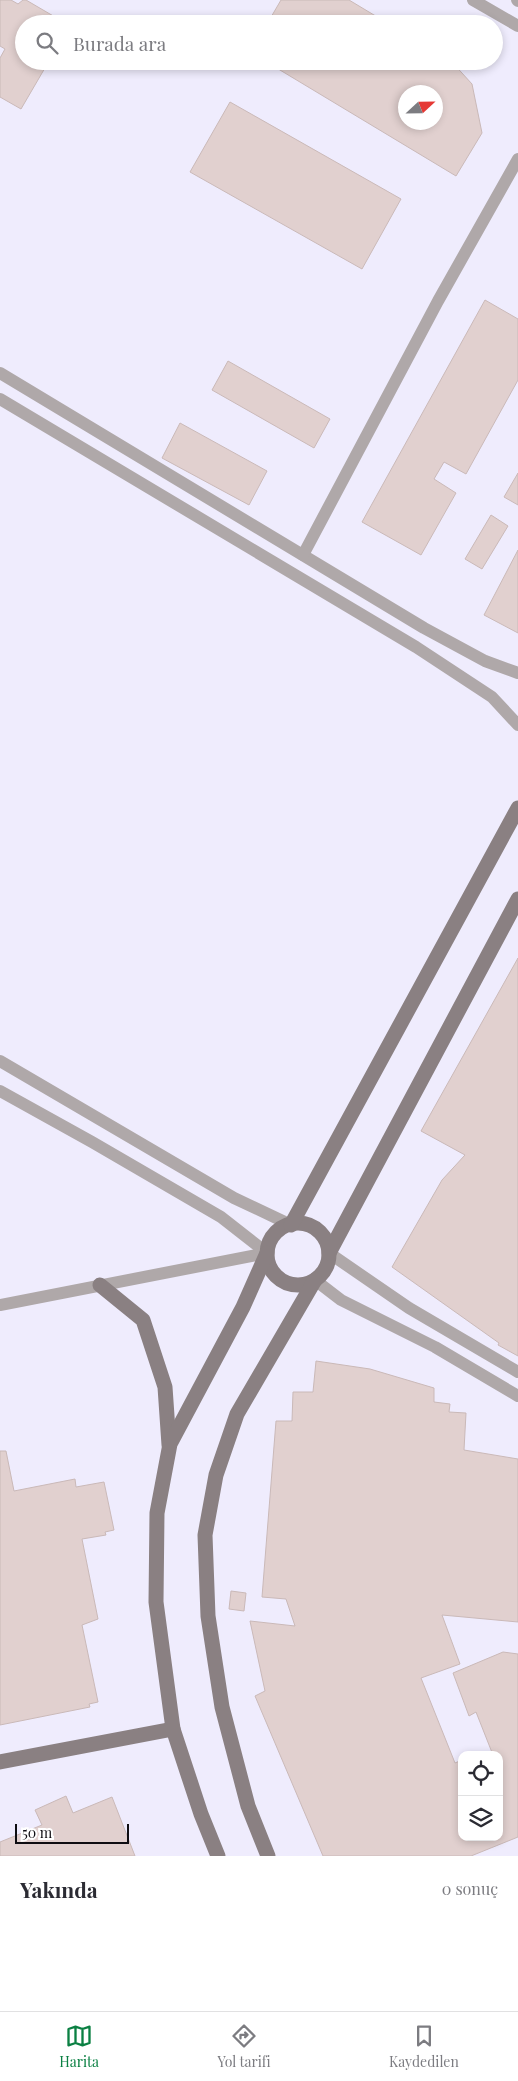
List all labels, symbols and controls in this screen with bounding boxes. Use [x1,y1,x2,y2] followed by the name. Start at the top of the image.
[15,15,503,70] search box
[33,29,61,57] icon: search
[73,30,166,56] text: Burada ara
[398,85,443,130] north arrow
[458,1751,503,1841] map controls
[458,1751,503,1796] button: locate
[458,1796,503,1841] button: layers
[15,1821,129,1844] scale bar
[22,1823,52,1842] text: 50 m
[20,1875,98,1903] text: Yakında
[442,1878,498,1899] text: 0 sonuç
[59,2022,99,2071] tab: Harita
[217,2022,271,2071] tab: Yol tarifi
[389,2022,459,2071] tab: Kaydedilen

